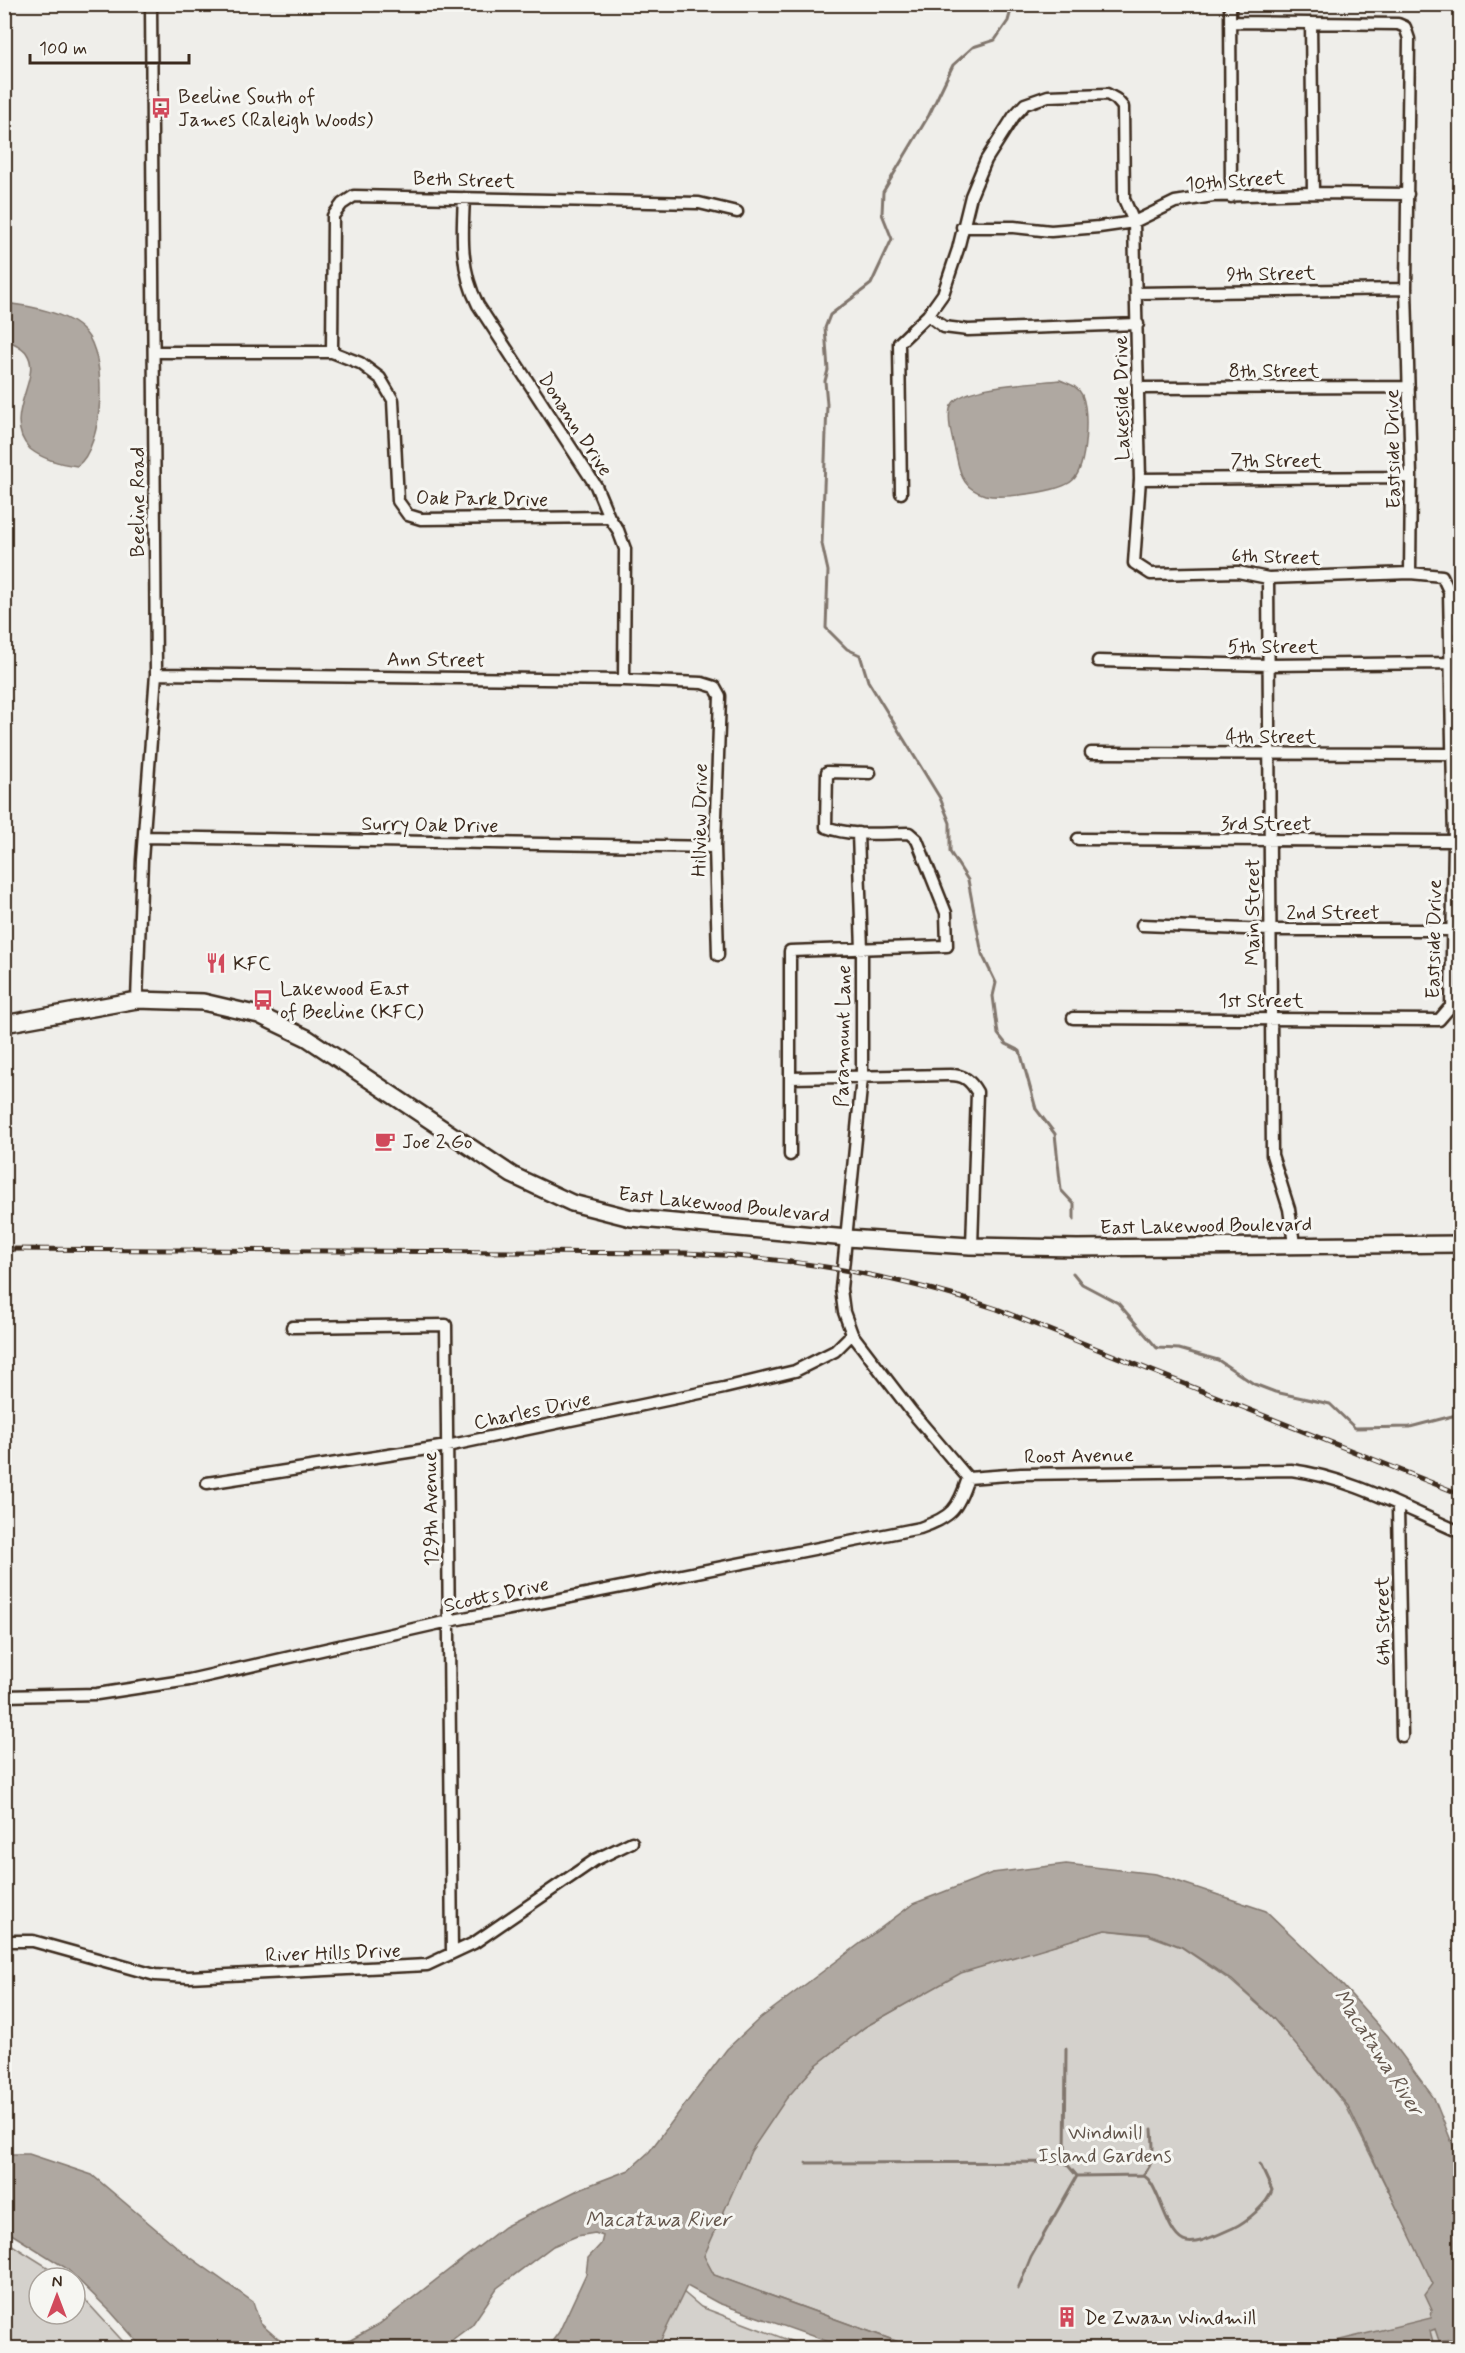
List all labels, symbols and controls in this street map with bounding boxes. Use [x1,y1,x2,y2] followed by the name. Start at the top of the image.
[30,27,189,65] scale bar
[39,37,87,61] text: 100 m
[178,84,373,134] place label: Beeline South of James (Raleigh Woods)
[149,96,173,120] bus stop icon: Beeline South of James (Raleigh Woods)
[412,165,516,196] street label: Beth Street
[1184,165,1286,198] street label: 10th Street
[1226,260,1316,289] street label: 9th Street
[1108,335,1137,461] street label: Lakeside Drive
[1229,358,1320,385] street label: 8th Street
[531,368,618,482] street label: Donann Drive
[1379,389,1408,509] street label: Eastside Drive
[125,447,152,557] street label: Beeline Road
[1230,448,1322,475] street label: 7th Street
[416,485,548,514] street label: Oak Park Drive
[1231,542,1322,573] street label: 6th Street
[1227,634,1319,661] street label: 5th Street
[387,646,485,675] street label: Ann Street
[1225,724,1317,751] street label: 4th Street
[686,763,715,877] street label: Hillview Drive
[361,811,499,840] street label: Surry Oak Drive
[1221,811,1311,838] street label: 3rd Street
[1240,858,1267,966] street label: Main Street
[1420,879,1449,999] street label: Eastside Drive
[1286,900,1380,927] street label: 2nd Street
[204,951,228,975] restaurant icon: KFC
[233,951,271,978] place label: KFC
[829,965,858,1107] street label: Paramount Lane
[280,976,424,1026] place label: Lakewood East of Beeline (KFC)
[251,988,275,1012] bus stop icon: Lakewood East of Beeline (KFC)
[1218,988,1304,1015] street label: 1st Street
[373,1129,397,1153] cafe icon: Joe 2 Go
[402,1129,473,1156] place label: Joe 2 Go
[617,1181,831,1230] street label: East Lakewood Boulevard
[1100,1211,1312,1242] street label: East Lakewood Boulevard
[471,1386,593,1437] street label: Charles Drive
[1024,1442,1134,1471] street label: Roost Avenue
[417,1451,446,1567] street label: 129th Avenue
[441,1571,551,1620] street label: Scotts Drive
[1369,1576,1398,1666] street label: 6th Street
[265,1938,401,1969] street label: River Hills Drive
[1327,1984,1431,2123] water label: Macatawa River
[1038,2120,1172,2170] park label: Windmill Island Gardens
[585,2206,733,2234] water label: Macatawa River
[27,2266,87,2326] north arrow
[52,2272,62,2293] text: N
[1055,2305,1079,2329] building icon: De Zwaan Windmill
[1084,2305,1256,2332] place label: De Zwaan Windmill

